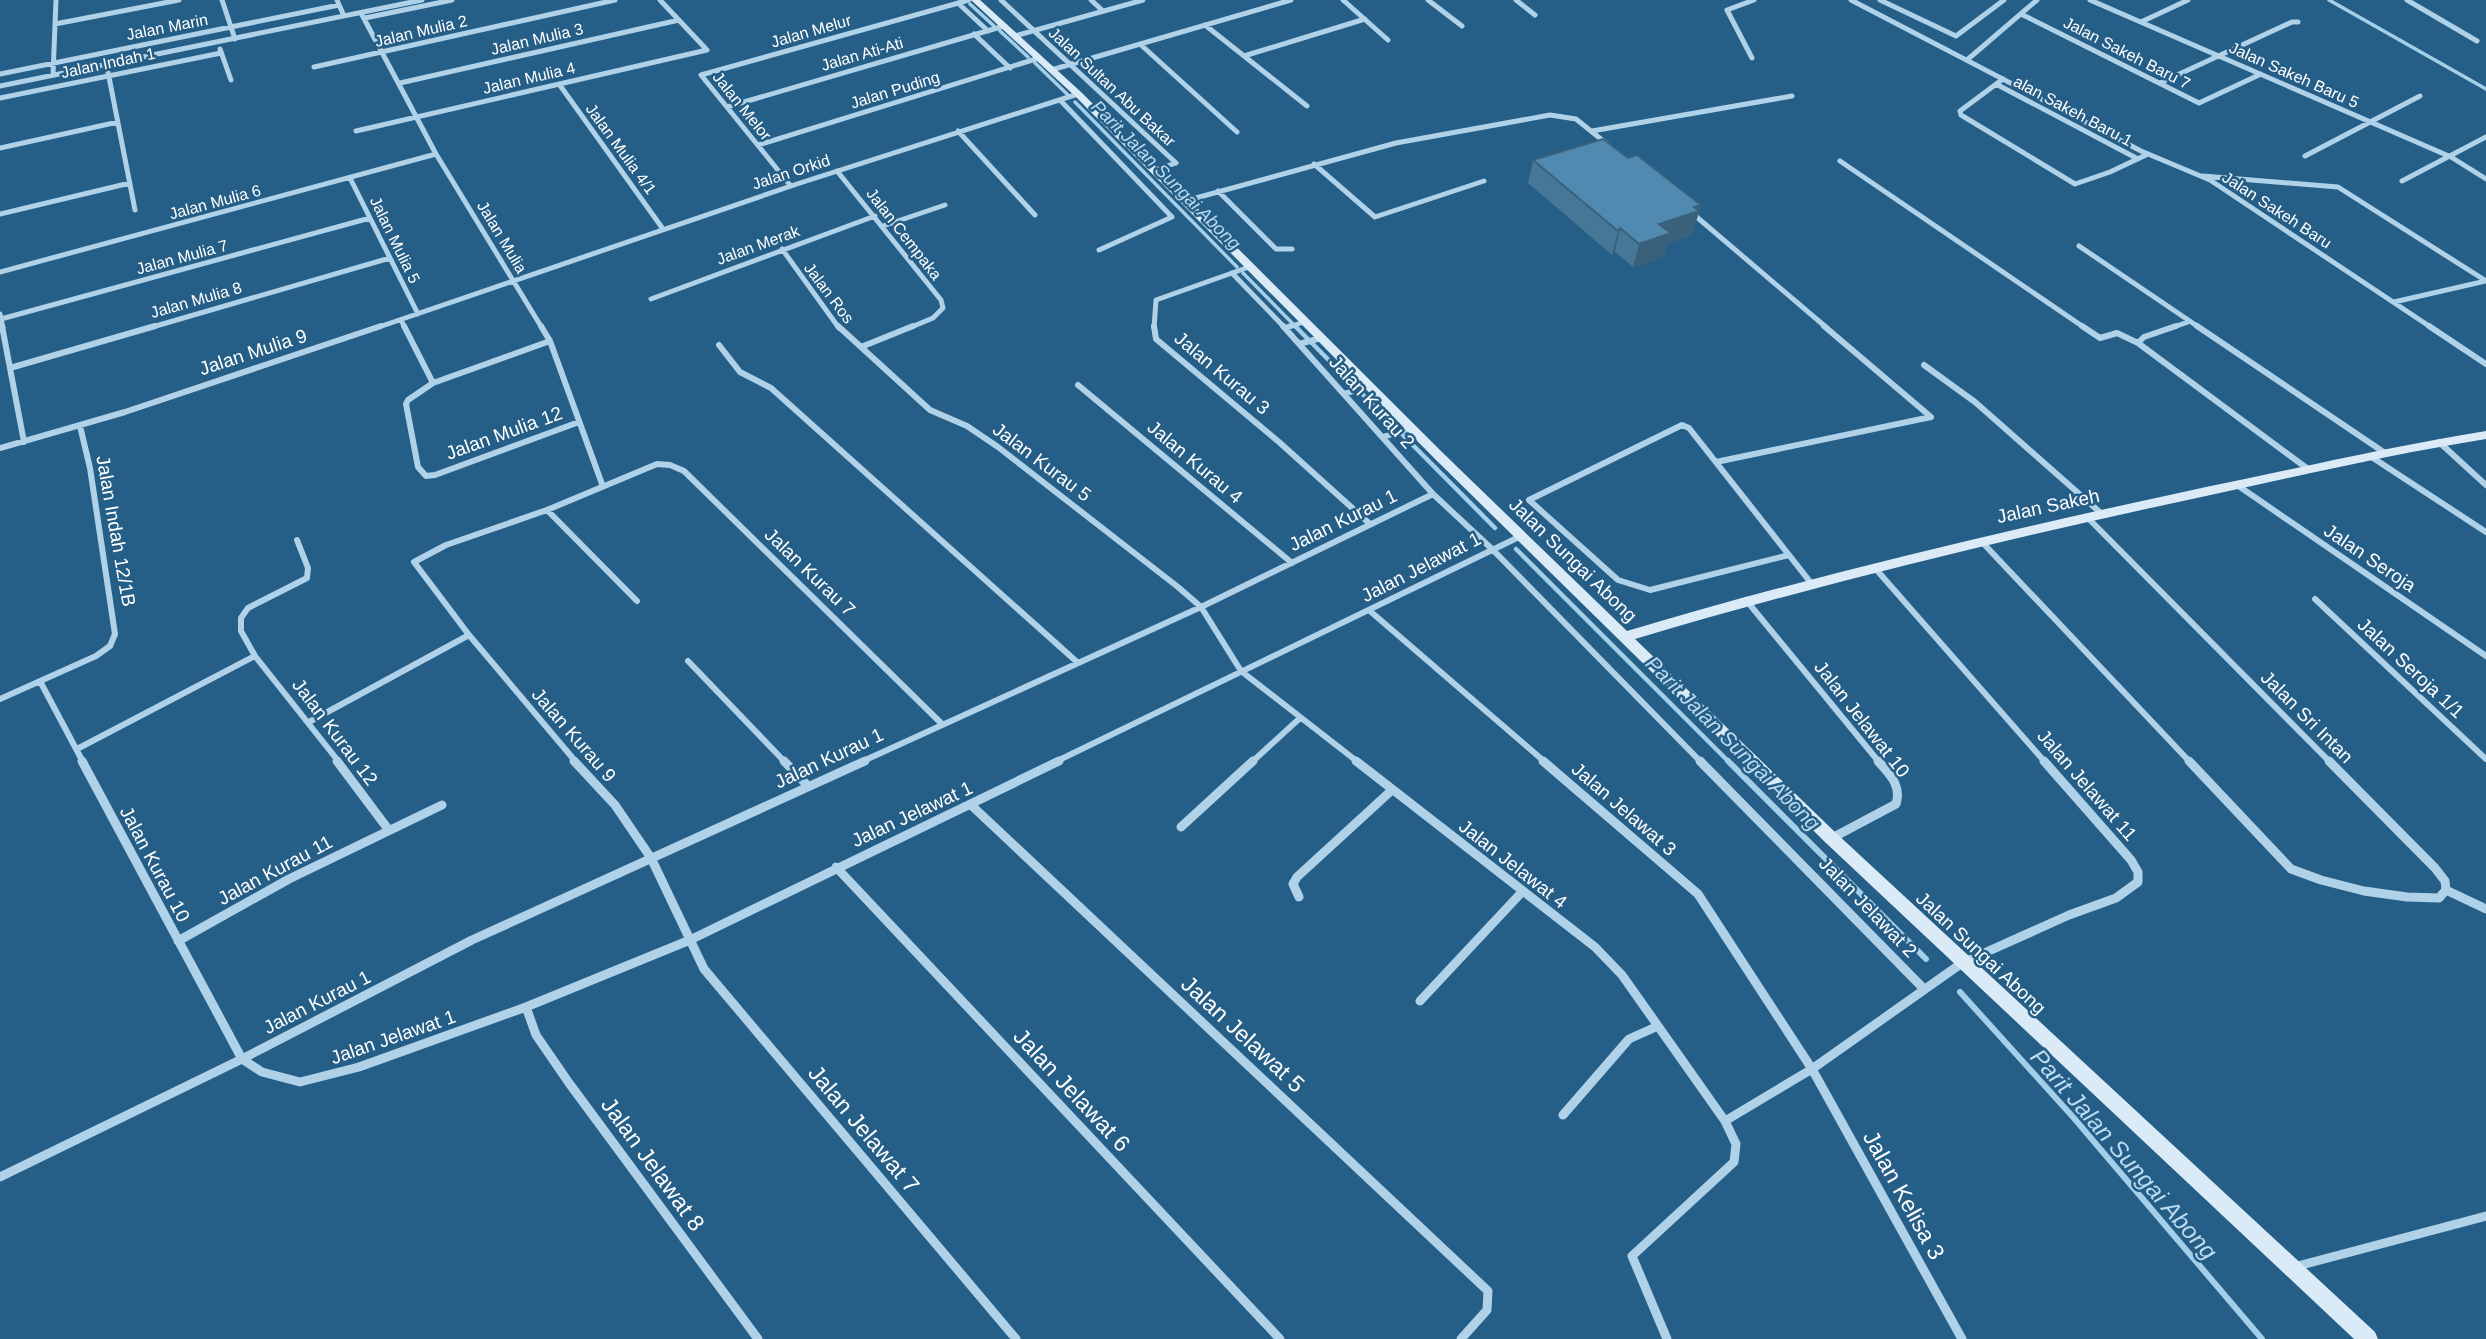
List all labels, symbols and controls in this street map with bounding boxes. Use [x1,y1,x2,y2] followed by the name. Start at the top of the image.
[125,11,209,43] street label: Jalan Marin
[769,11,854,51] street label: Jalan Melur
[373,12,469,50] street label: Jalan Mulia 2
[2061,14,2193,92] street label: Jalan Sakeh Baru 7
[489,20,585,58] street label: Jalan Mulia 3
[1045,24,1179,150] street label: Jalan Sultan Abu Bakar
[819,34,905,74] street label: Jalan Ati-Ati
[2227,39,2361,111] street label: Jalan Sakeh Baru 5
[59,45,157,81] street label: Jalan Indah 1
[481,59,577,97] street label: Jalan Mulia 4
[848,68,942,112] street label: Jalan Puding
[709,69,775,144] street label: Jalan Melor
[2011,73,2135,149] street label: alan Sakeh Baru 1
[1087,96,1245,254] water label: Parit Jalan Sungai Abong
[582,100,660,198] street label: Jalan Mulia 4/1
[750,151,832,193] street label: Jalan Orkid
[2219,168,2335,252] street label: Jalan Sakeh Baru
[167,182,263,222] street label: Jalan Mulia 6
[863,185,945,283] street label: Jalan Cempaka
[367,194,423,286] street label: Jalan Mulia 5
[474,198,530,276] street label: Jalan Mulia
[714,222,803,268] street label: Jalan Merak
[134,237,230,277] street label: Jalan Mulia 7
[801,259,857,327] street label: Jalan Ros
[148,279,244,321] street label: Jalan Mulia 8
[197,325,309,379] street label: Jalan Mulia 9
[1170,327,1274,419] street label: Jalan Kurau 3
[1325,351,1419,453] street label: Jalan Kurau 2
[443,402,565,464] street label: Jalan Mulia 12
[1143,416,1247,508] street label: Jalan Kurau 4
[989,418,1095,506] street label: Jalan Kurau 5
[92,454,140,608] street label: Jalan Indah 12/1B
[1286,485,1400,555] street label: Jalan Kurau 1
[1995,485,2101,527] street label: Jalan Sakeh
[1505,494,1641,626] street label: Jalan Sungai Abong
[2320,520,2420,596] street label: Jalan Seroja
[761,524,859,620] street label: Jalan Kurau 7
[1358,528,1484,606] street label: Jalan Jelawat 1
[2354,613,2468,723] street label: Jalan Seroja 1/1
[1641,651,1825,835] water label: Parit Jalan Sungai Abong
[1810,657,1914,781] street label: Jalan Jelawat 10
[2257,667,2357,767] street label: Jalan Sri Intan
[288,675,382,789] street label: Jalan Kurau 12
[528,684,620,786] street label: Jalan Kurau 9
[771,724,887,792] street label: Jalan Kurau 1
[2033,725,2141,845] street label: Jalan Jelawat 11
[1568,758,1680,860] street label: Jalan Jelawat 3
[848,777,976,851] street label: Jalan Jelawat 1
[116,803,194,925] street label: Jalan Kurau 10
[1455,815,1571,913] street label: Jalan Jelawat 4
[214,831,336,909] street label: Jalan Kurau 11
[1815,853,1921,961] street label: Jalan Jelawat 2
[1912,888,2050,1018] street label: Jalan Sungai Abong
[260,966,374,1038] street label: Jalan Kurau 1
[1176,970,1310,1098] street label: Jalan Jelawat 5
[328,1006,458,1068] street label: Jalan Jelawat 1
[1008,1023,1136,1157] street label: Jalan Jelawat 6
[2025,1043,2223,1265] water label: Parit Jalan Sungai Abong
[803,1060,925,1198] street label: Jalan Jelawat 7
[596,1092,710,1236] street label: Jalan Jelawat 8
[1858,1126,1950,1264] street label: Jalan Kelisa 3

